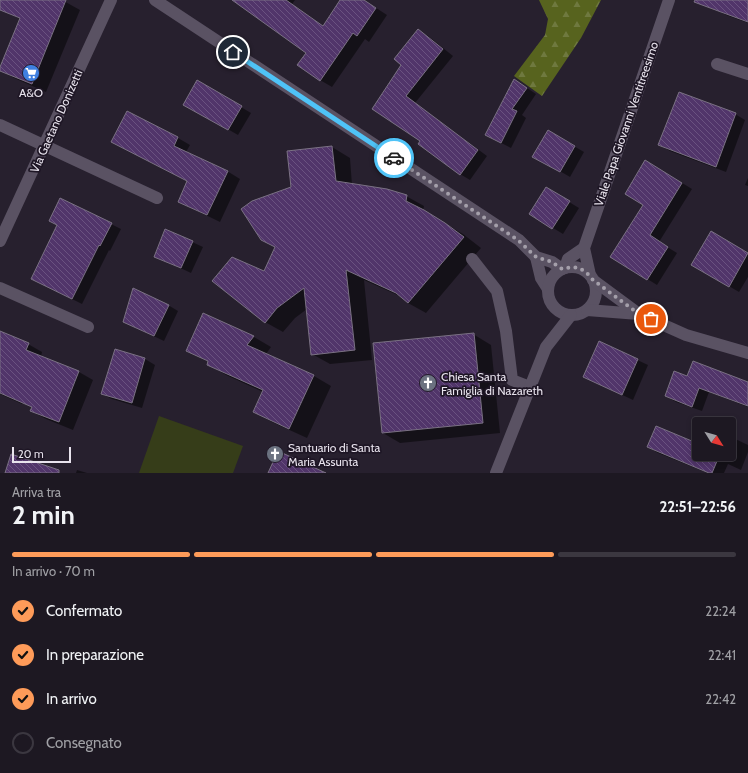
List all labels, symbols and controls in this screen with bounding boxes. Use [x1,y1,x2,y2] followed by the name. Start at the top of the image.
[216,35,250,69] pin
[591,39,661,208] street label: Viale Papa Giovanni Ventitreesimo
[222,41,244,63] icon: home
[21,63,41,83] supermarket icon: A&O
[26,67,86,175] street label: Via Gaetano Donizetti
[19,85,43,100] place label: A&O
[374,138,414,178] courier
[383,147,405,169] icon: car
[634,302,668,336] pin
[640,308,662,330] icon: bag
[441,369,543,398] place label: Chiesa Santa Famiglia di Nazareth
[418,373,438,393] church icon: Chiesa Santa Famiglia di Nazareth
[692,417,736,461] north arrow
[692,417,736,461] map controls
[288,440,380,469] place label: Santuario di Santa Maria Assunta
[265,444,285,464] church icon: Santuario di Santa Maria Assunta
[12,445,71,464] scale bar
[18,447,44,461] text: 20 m
[12,484,61,500] text: Arriva tra
[659,498,736,516] text: 22:51–22:56
[12,499,75,531] text: 2 min
[12,563,95,579] text: In arrivo · 70 m
[12,600,34,622] icon: check
[46,602,122,620] text: Confermato
[705,603,736,619] text: 22:24
[12,644,34,666] icon: check
[46,646,144,664] text: In preparazione
[708,647,736,663] text: 22:41
[12,688,34,710] icon: check
[46,690,97,708] text: In arrivo
[705,691,736,707] text: 22:42
[46,734,122,752] text: Consegnato

